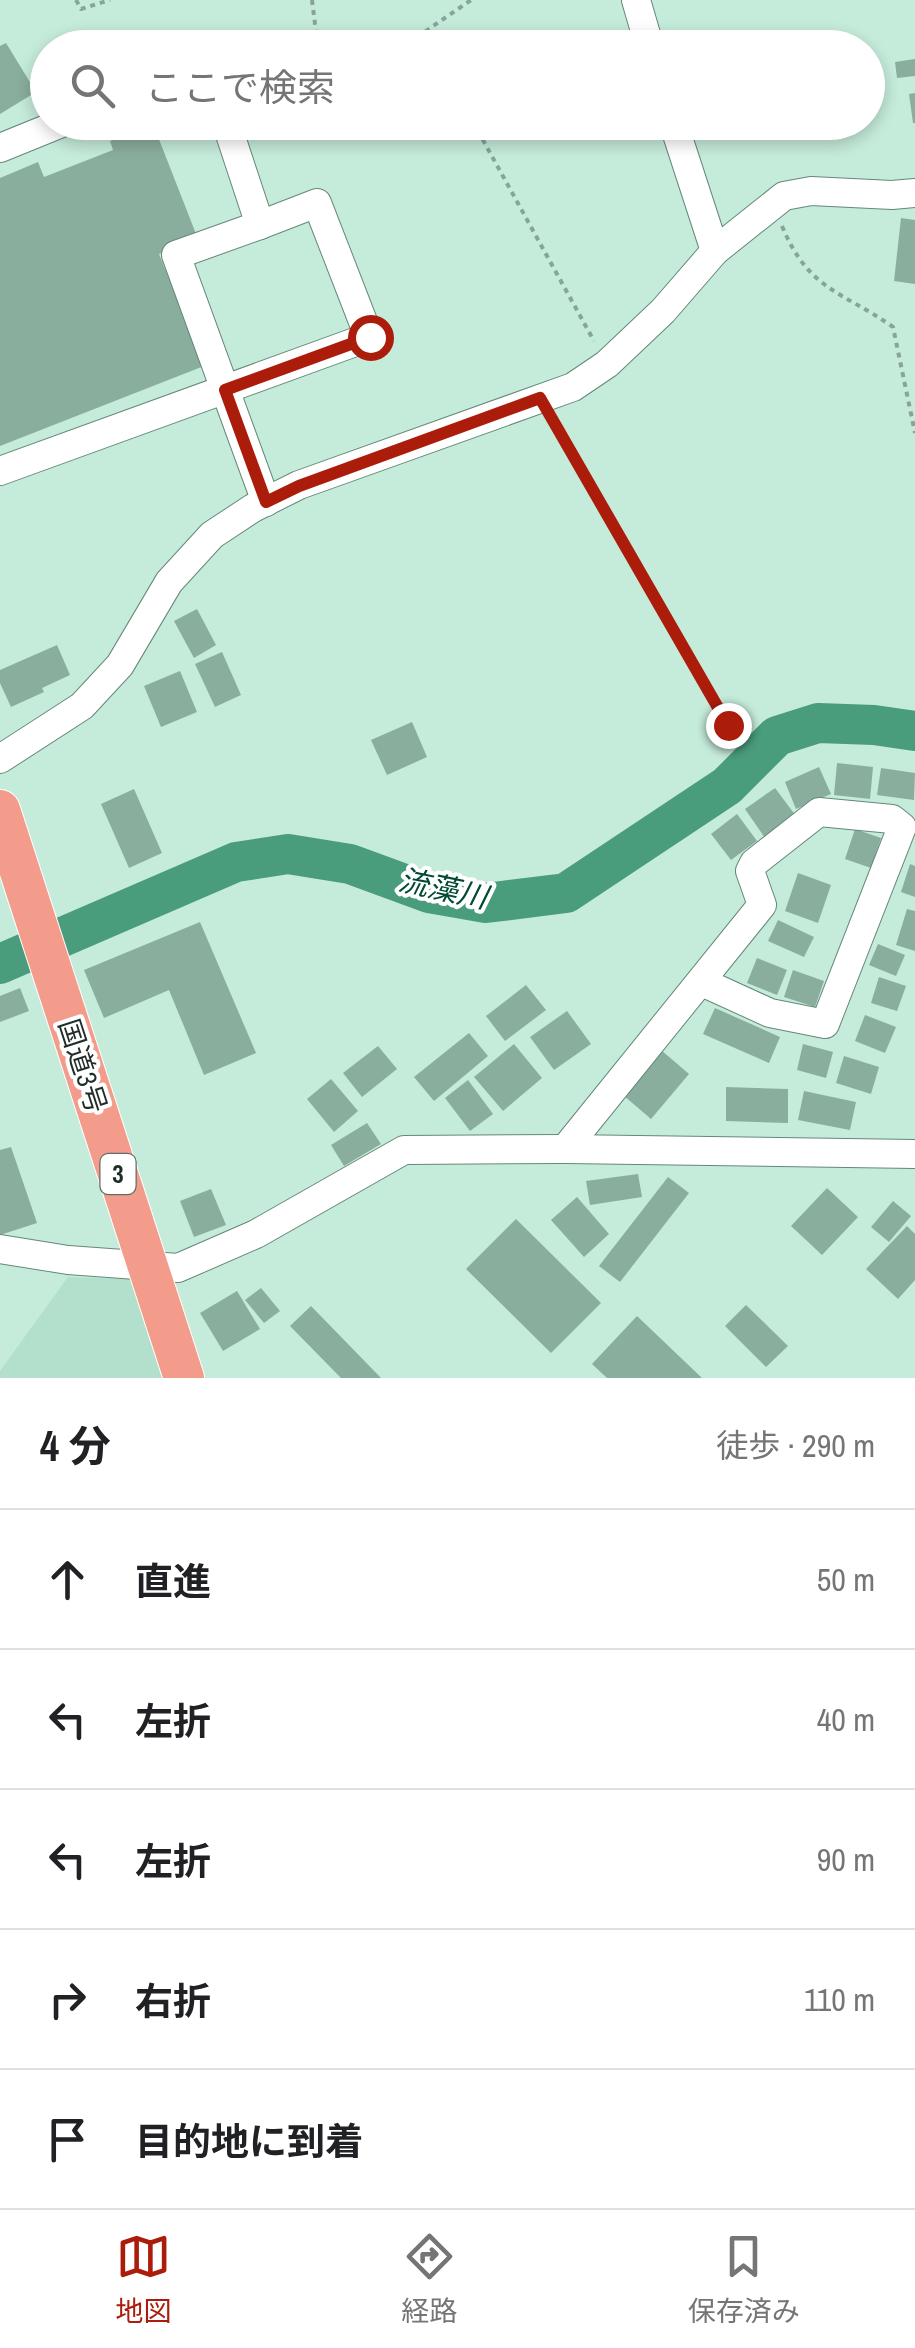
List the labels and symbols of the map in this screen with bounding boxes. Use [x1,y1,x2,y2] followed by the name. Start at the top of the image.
[348,315,394,361] route start
[706,703,752,749] route end
[395,859,494,918] water label: 流藻川
[50,1014,116,1118] street label: 国道3号
[100,1154,136,1194] road number: 3

